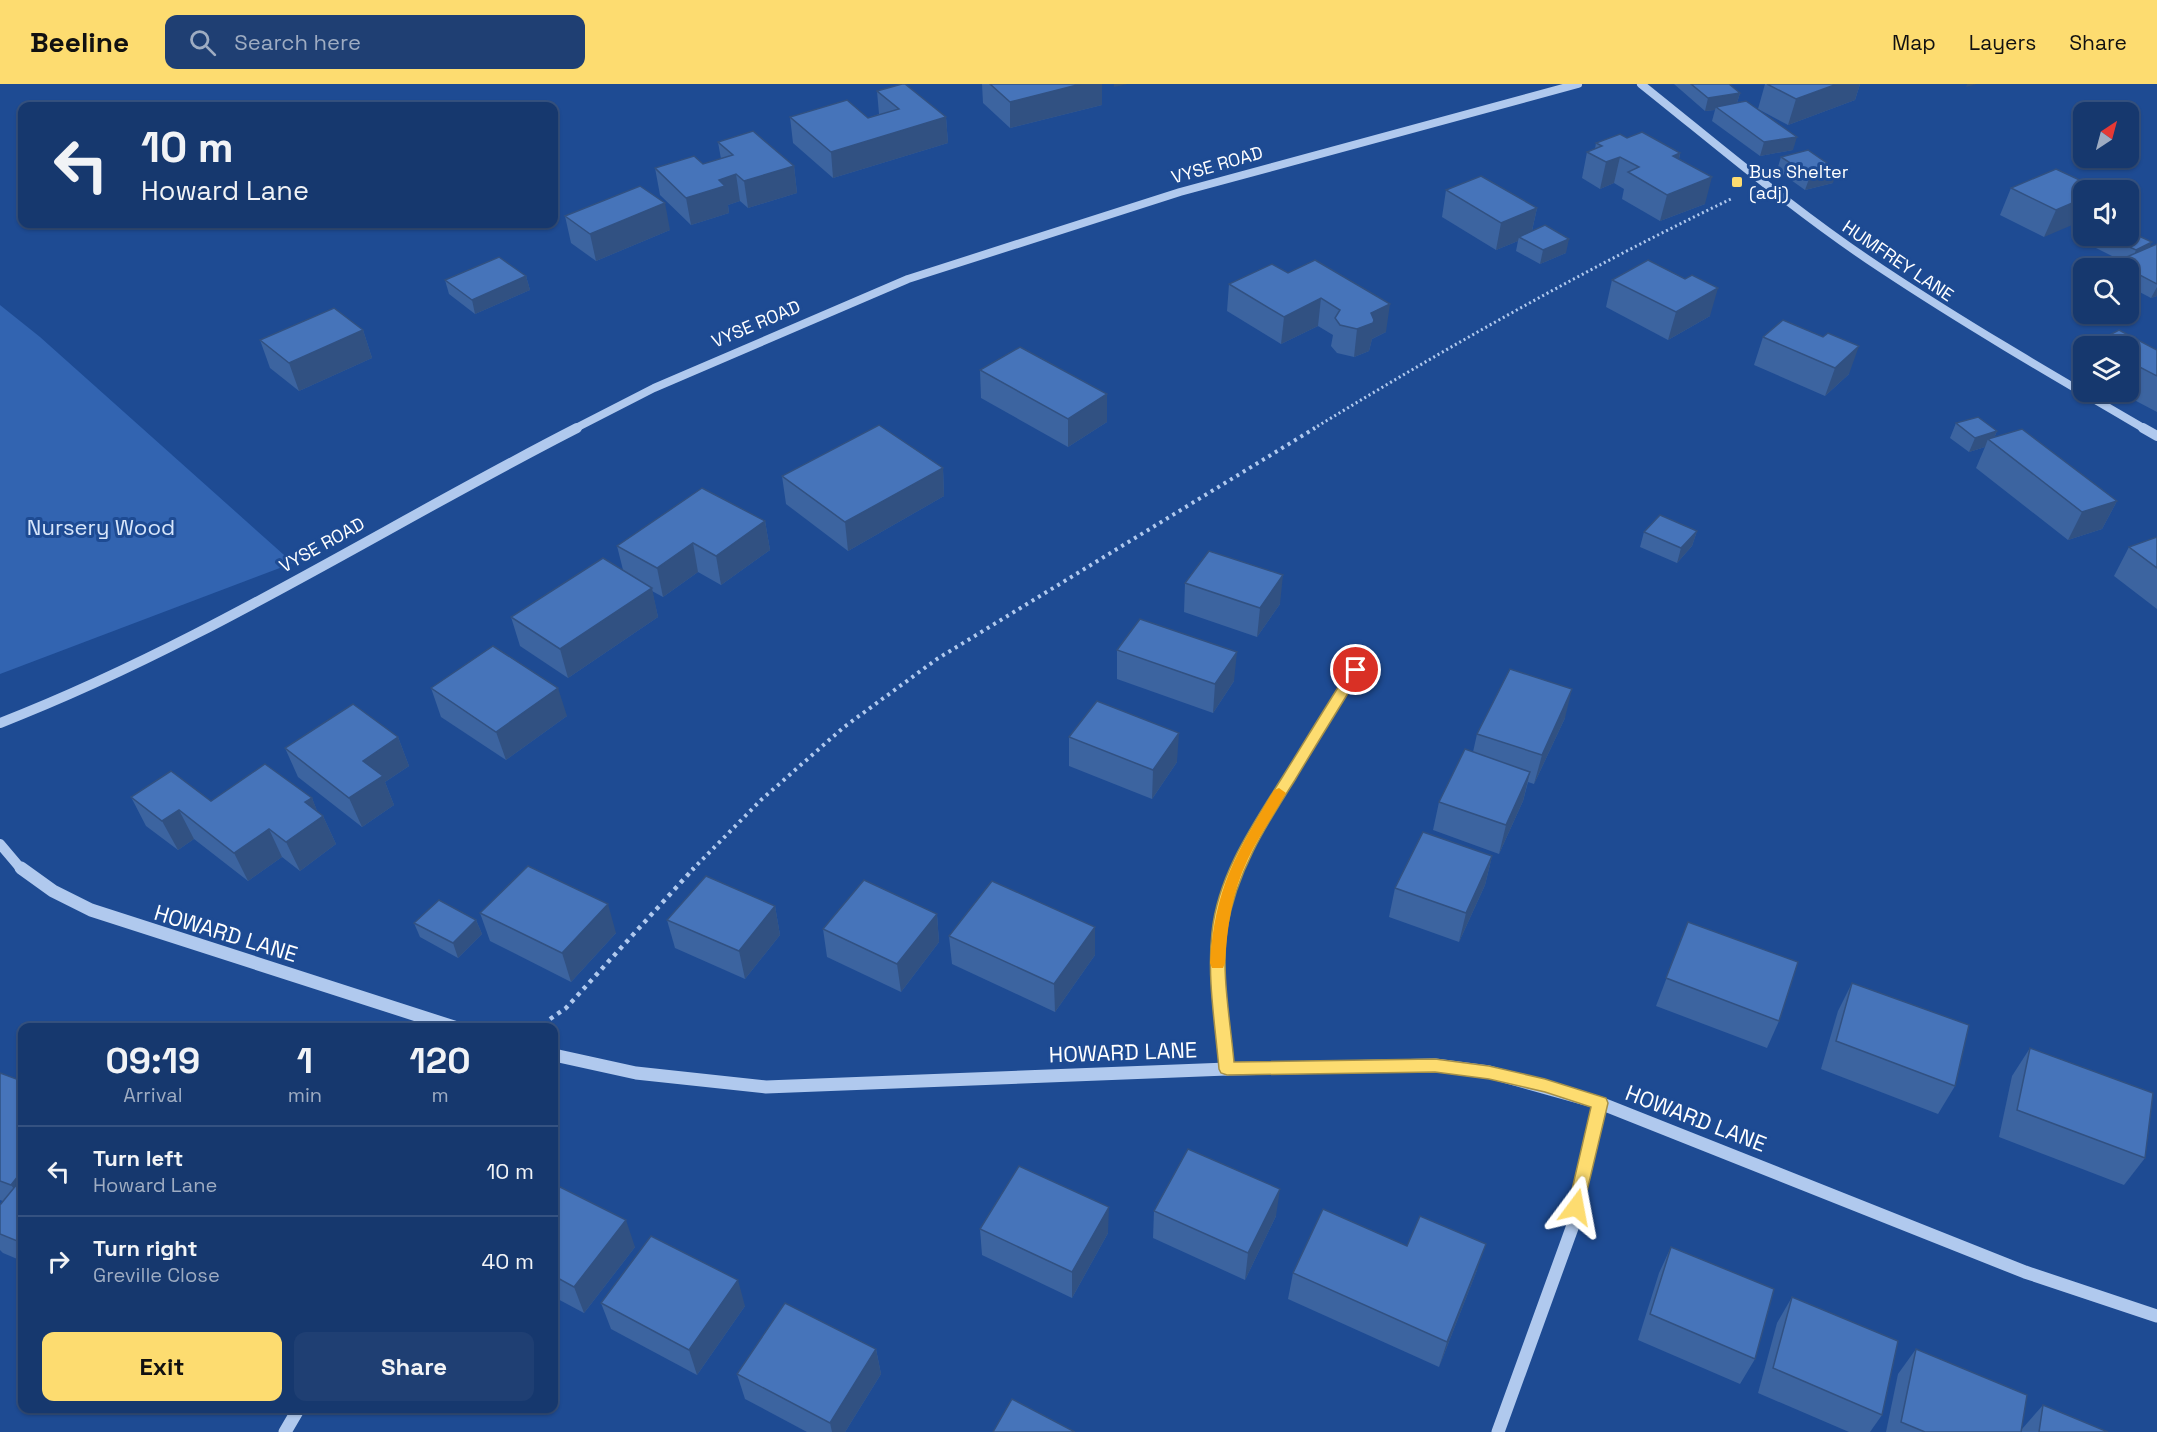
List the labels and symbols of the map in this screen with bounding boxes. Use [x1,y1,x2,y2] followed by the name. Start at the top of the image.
[2073,102,2139,168] north arrow
[1168,140,1265,189] street label: VYSE ROAD
[1749,160,1849,204] place label: Bus Shelter (adj)
[1730,175,1744,189] marker: Bus Shelter (adj)
[1838,215,1958,306] street label: HUMFREY LANE
[708,295,804,353] street label: VYSE ROAD
[275,512,368,577] street label: VYSE ROAD
[27,513,175,541] park label: Nursery Wood
[1330,644,1381,695] pin
[151,898,301,968] street label: HOWARD LANE
[1048,1035,1198,1069] street label: HOWARD LANE
[1622,1078,1770,1158] street label: HOWARD LANE
[1544,1175,1608,1239] position arrow

